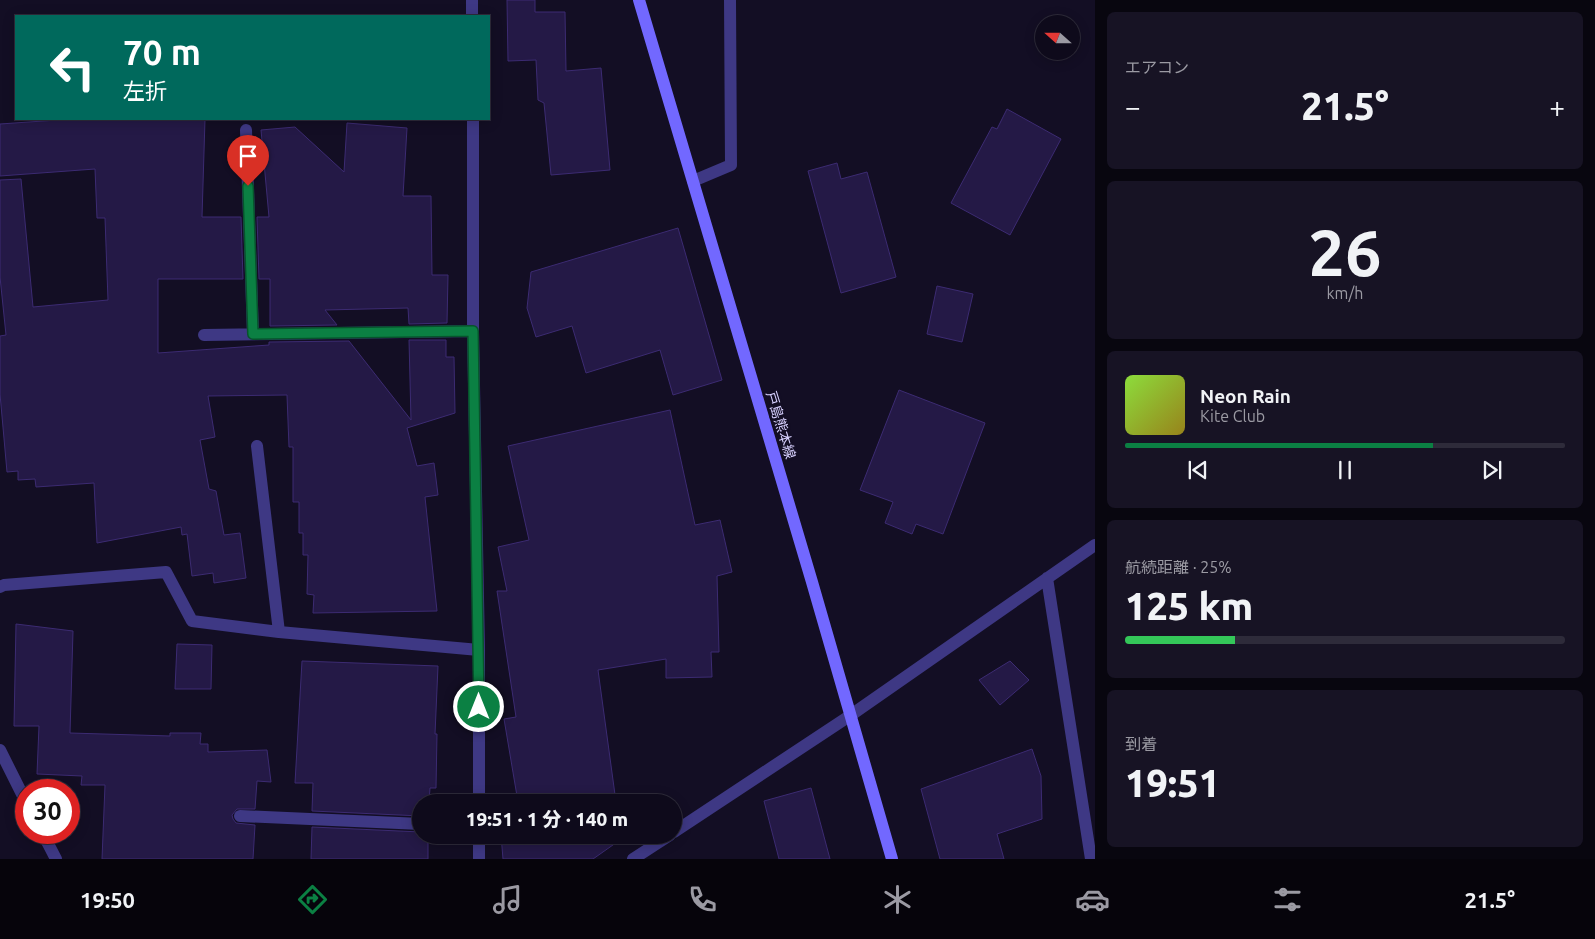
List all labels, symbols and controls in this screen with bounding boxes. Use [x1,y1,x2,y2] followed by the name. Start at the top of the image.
[1035,15,1080,60] north arrow
[1035,15,1080,60] map controls
[123,32,201,72] text: 70 m
[40,35,105,100] icon: left
[1125,58,1189,76] text: エアコン
[123,78,167,103] text: 左折
[1301,85,1389,127] text: 21.5°
[1125,91,1141,122] text: −
[1549,91,1565,122] text: +
[227,135,269,186] pin
[234,142,262,170] icon: arrive
[1308,215,1382,288] text: 26
[1327,284,1363,302] text: km/h
[1200,385,1291,407] text: Neon Rain
[763,389,799,461] street label: 戸島熊本線
[1200,407,1265,425] text: Kite Club
[1184,456,1212,484] icon: previous
[1331,456,1359,484] icon: pause
[1478,456,1506,484] icon: next
[1125,558,1232,576] text: 航続距離 · 25%
[1125,585,1253,627] text: 125 km
[452,680,504,732] position arrow
[1125,735,1157,753] text: 到着
[1125,762,1220,804] text: 19:51
[15,779,80,844] speed limit sign: 30
[466,808,628,830] text: 19:51 · 1 分 · 140 m
[295,882,330,917] icon: directions
[490,882,525,917] icon: music
[685,882,720,917] icon: phone
[880,882,915,917] icon: climate
[1075,882,1110,917] icon: car
[1270,882,1305,917] icon: filters
[80,887,135,912] text: 19:50
[1465,887,1515,912] text: 21.5°

